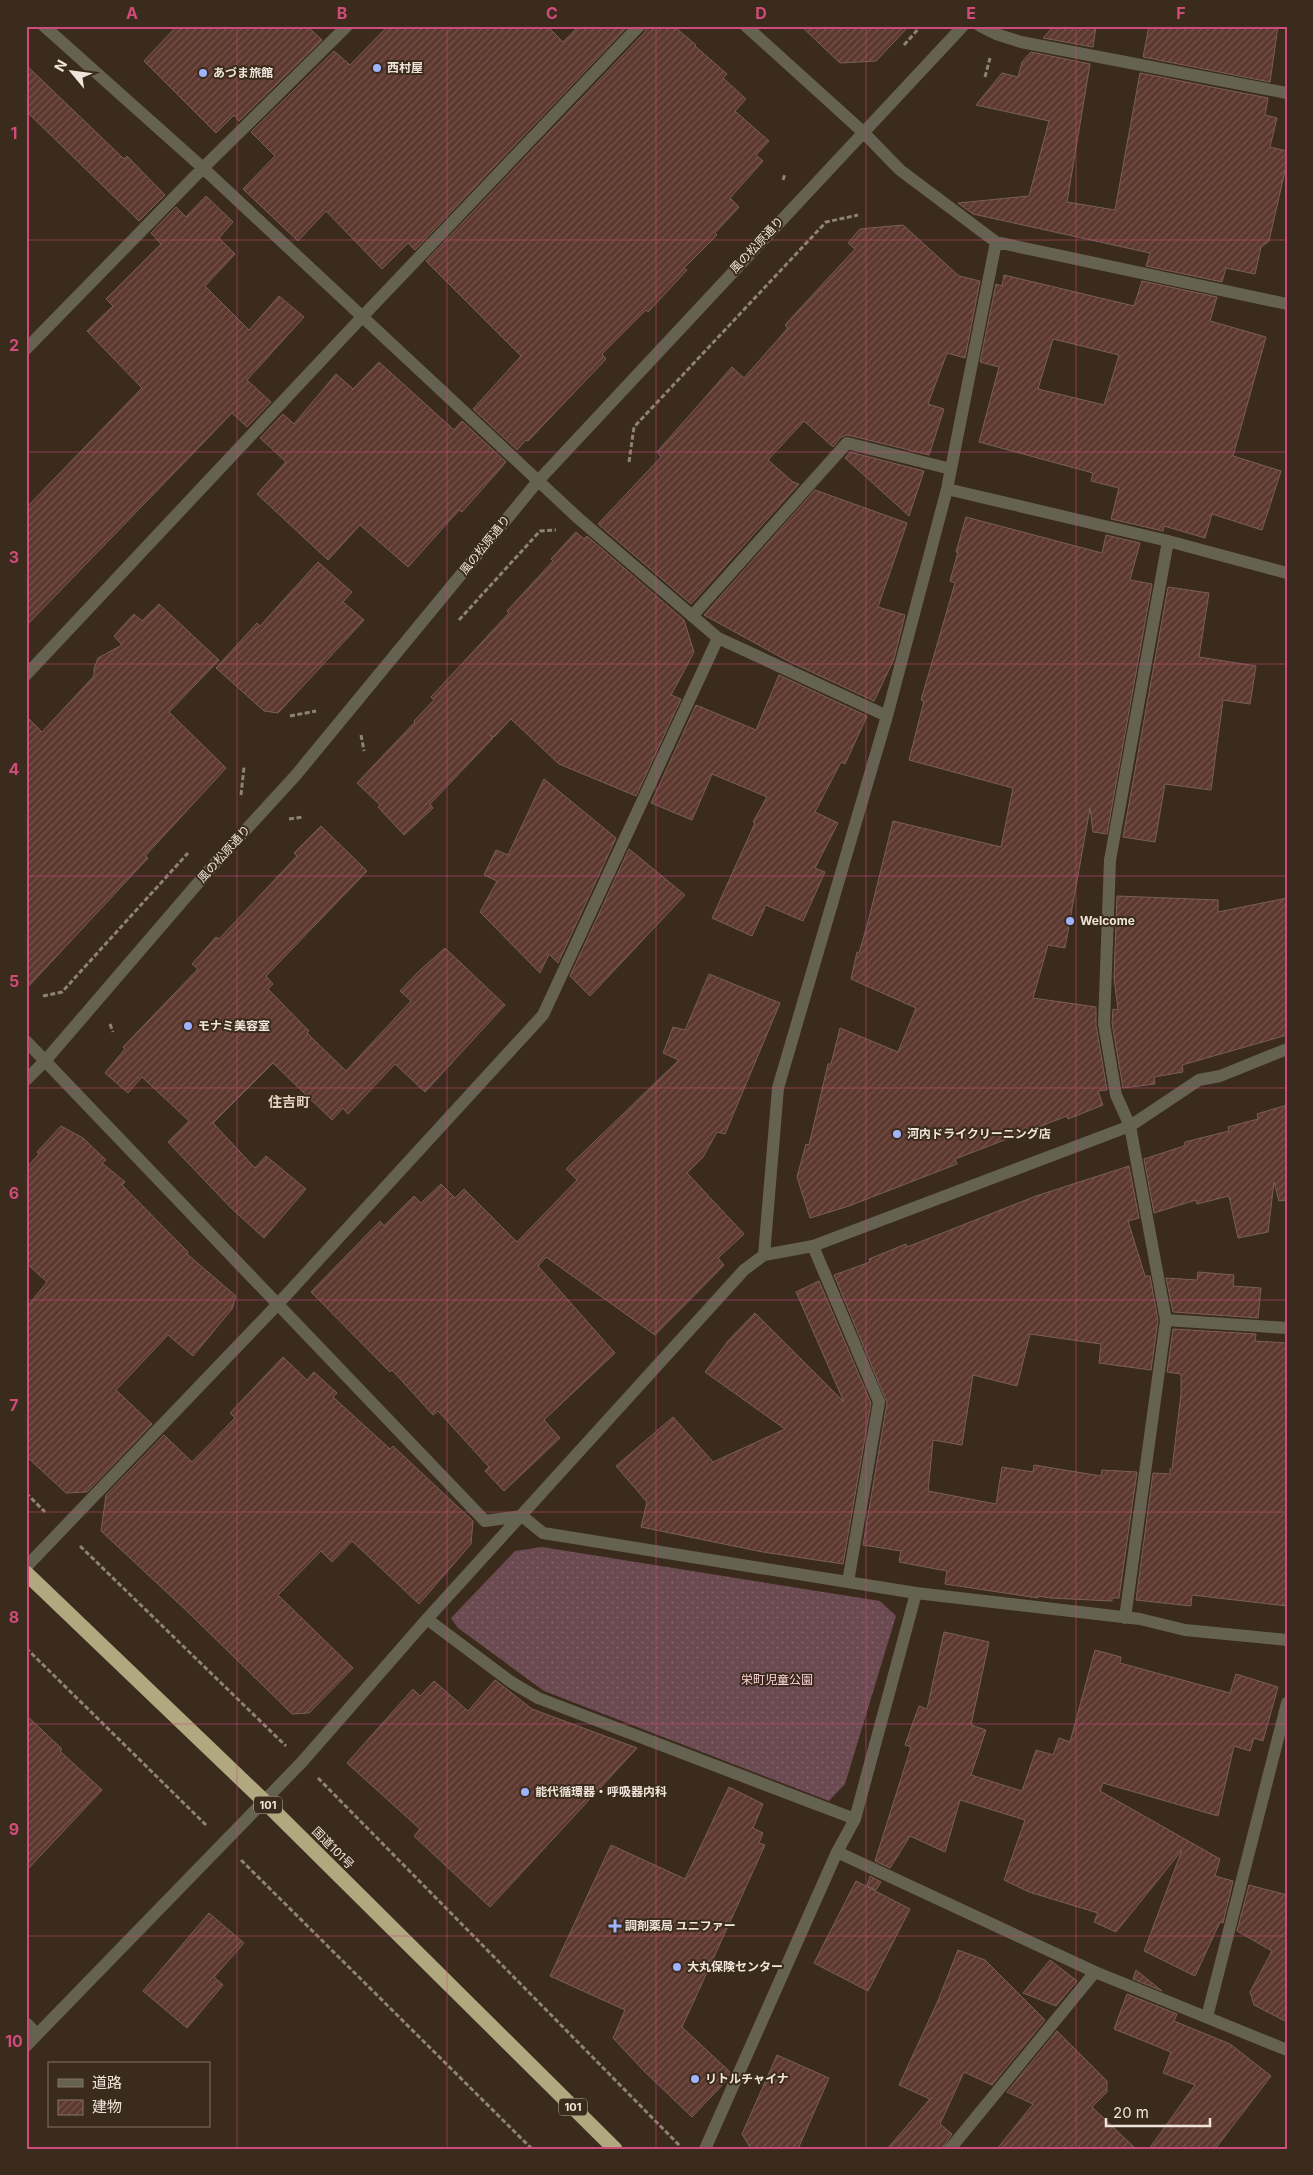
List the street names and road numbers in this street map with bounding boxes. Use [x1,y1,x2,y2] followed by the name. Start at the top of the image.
[727,213,787,276] street label: 風の松原通り
[456,512,513,577] street label: 風の松原通り
[194,822,253,885] street label: 風の松原通り
[254,1796,282,1814] road number: 101
[309,1823,358,1872] street label: 国道101号
[559,2098,587,2116] road number: 101

